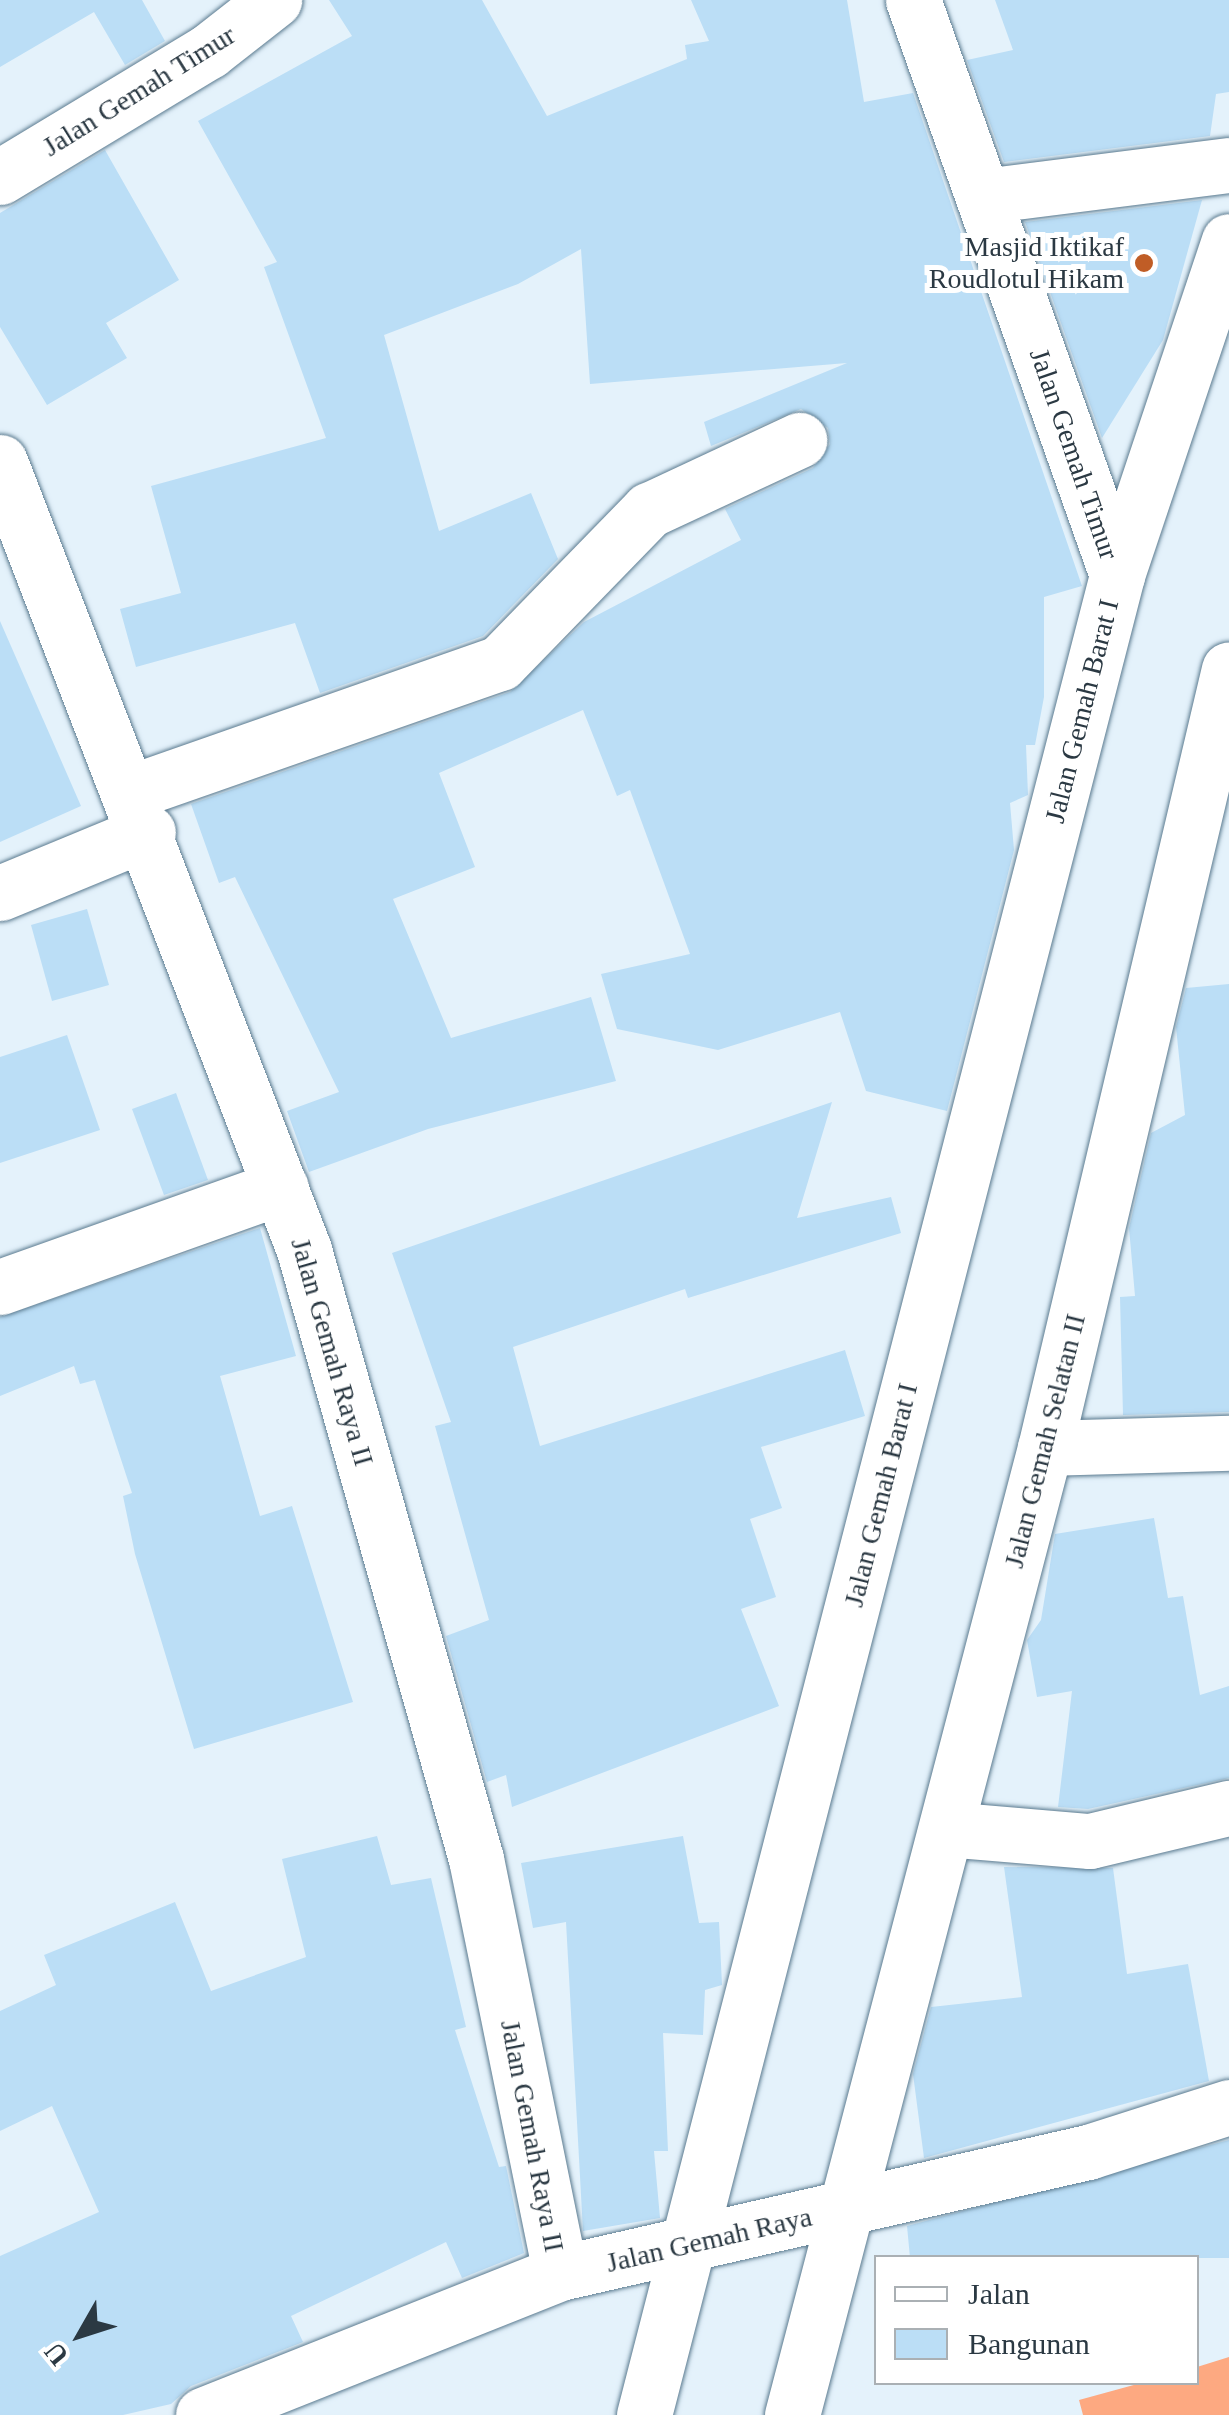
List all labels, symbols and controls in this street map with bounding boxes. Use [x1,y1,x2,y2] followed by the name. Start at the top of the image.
[36,18,242,164] street label: Jalan Gemah Timur
[929,230,1124,296] place label: Masjid Iktikaf Roudlotul Hikam
[1133,252,1155,274] marker: Masjid Iktikaf Roudlotul Hikam
[1022,344,1126,564] street label: Jalan Gemah Timur
[1038,596,1126,826] street label: Jalan Gemah Barat I
[283,1234,381,1470] street label: Jalan Gemah Raya II
[997,1311,1093,1571] street label: Jalan Gemah Selatan II
[837,1380,925,1610] street label: Jalan Gemah Barat I
[493,2017,571,2255] street label: Jalan Gemah Raya II
[603,2200,815,2280] street label: Jalan Gemah Raya
[874,2255,1199,2385] legend
[968,2277,1030,2310] text: Jalan
[30,2285,130,2385] north arrow
[968,2327,1090,2360] text: Bangunan
[38,2337,75,2372] text: U

